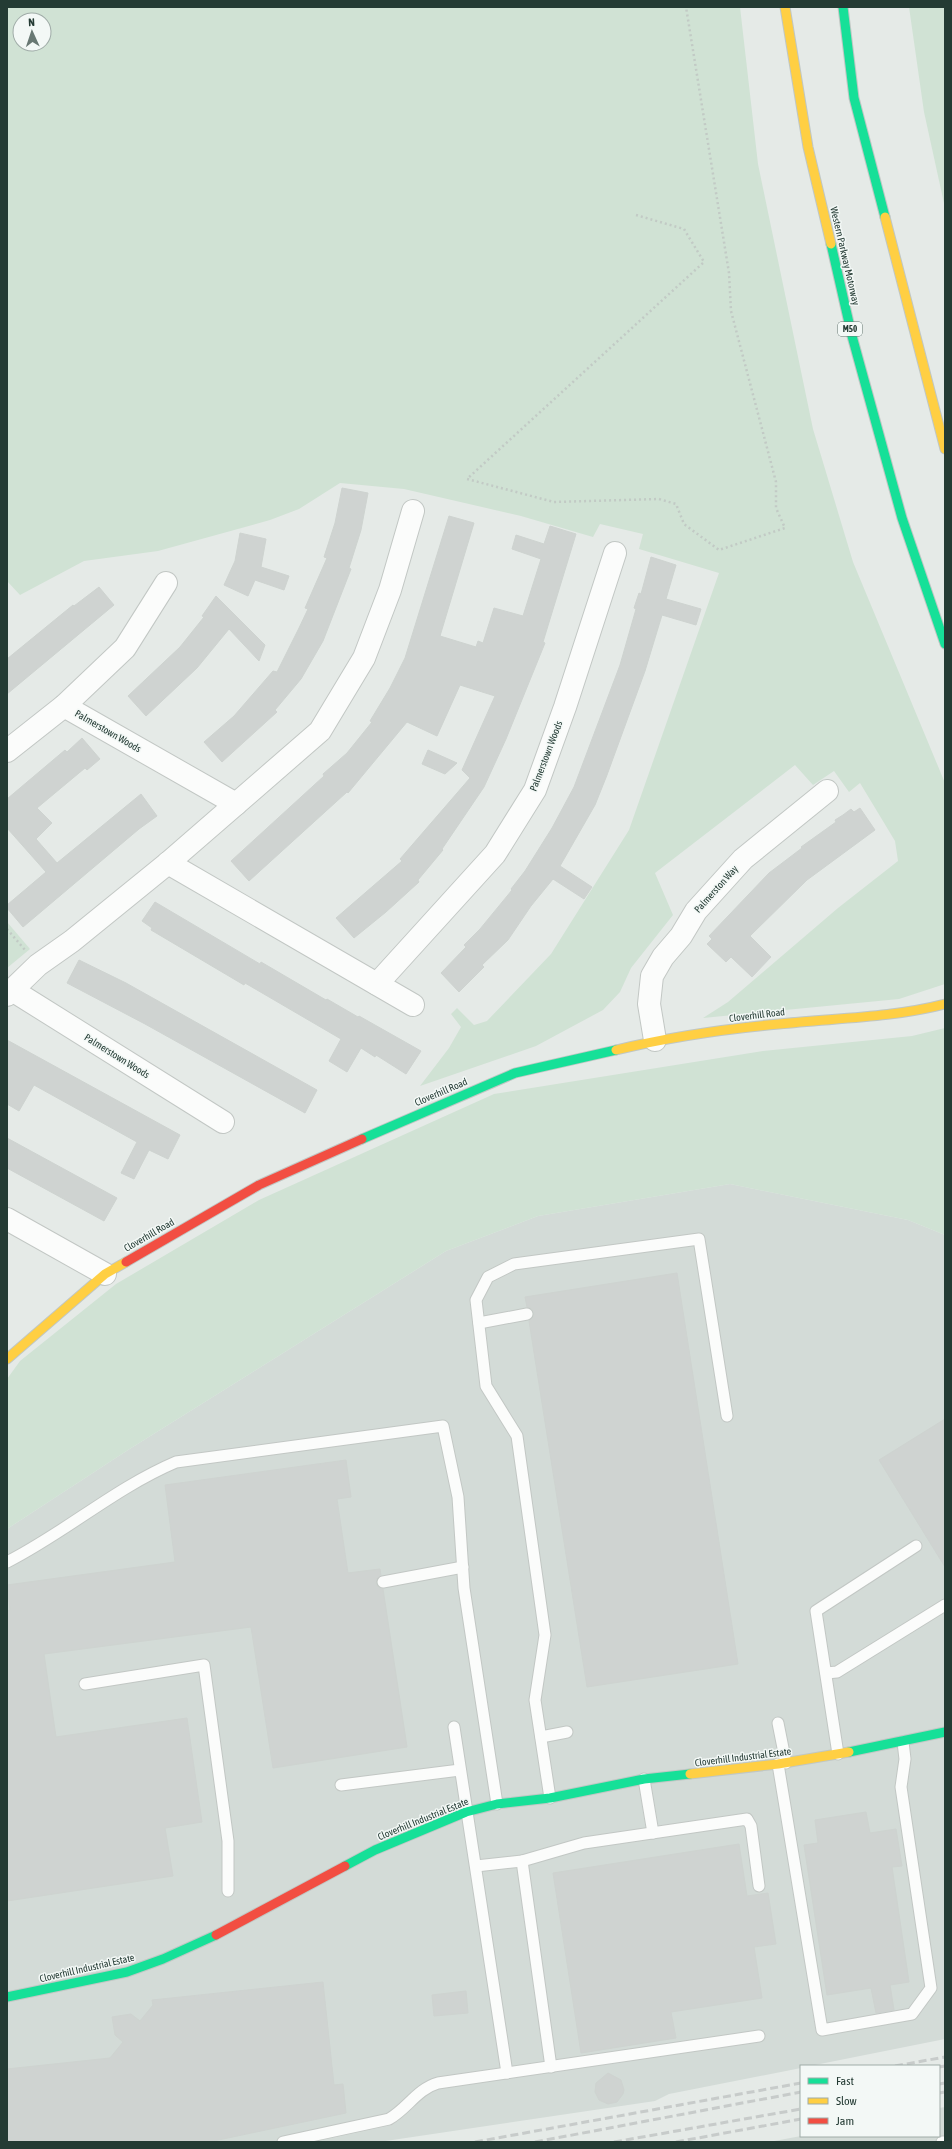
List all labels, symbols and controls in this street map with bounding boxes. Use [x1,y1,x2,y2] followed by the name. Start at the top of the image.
[12,12,52,52] north arrow
[28,16,35,28] text: N
[828,206,862,306] street label: Western Parkway Motorway
[838,322,862,336] road number: M50
[73,708,143,755] street label: Palmerstown Woods
[528,719,565,793] street label: Palmerstown Woods
[692,863,740,915] street label: Palmerston Way
[728,1006,786,1024] street label: Cloverhill Road
[83,1032,152,1081] street label: Palmerstown Woods
[413,1076,469,1108] street label: Cloverhill Road
[122,1216,176,1254] street label: Cloverhill Road
[694,1746,792,1768] street label: Cloverhill Industrial Estate
[376,1796,470,1842] street label: Cloverhill Industrial Estate
[39,1952,136,1984] street label: Cloverhill Industrial Estate
[800,2065,940,2137] legend
[836,2074,854,2088] text: Fast
[836,2094,857,2108] text: Slow
[836,2114,854,2128] text: Jam

